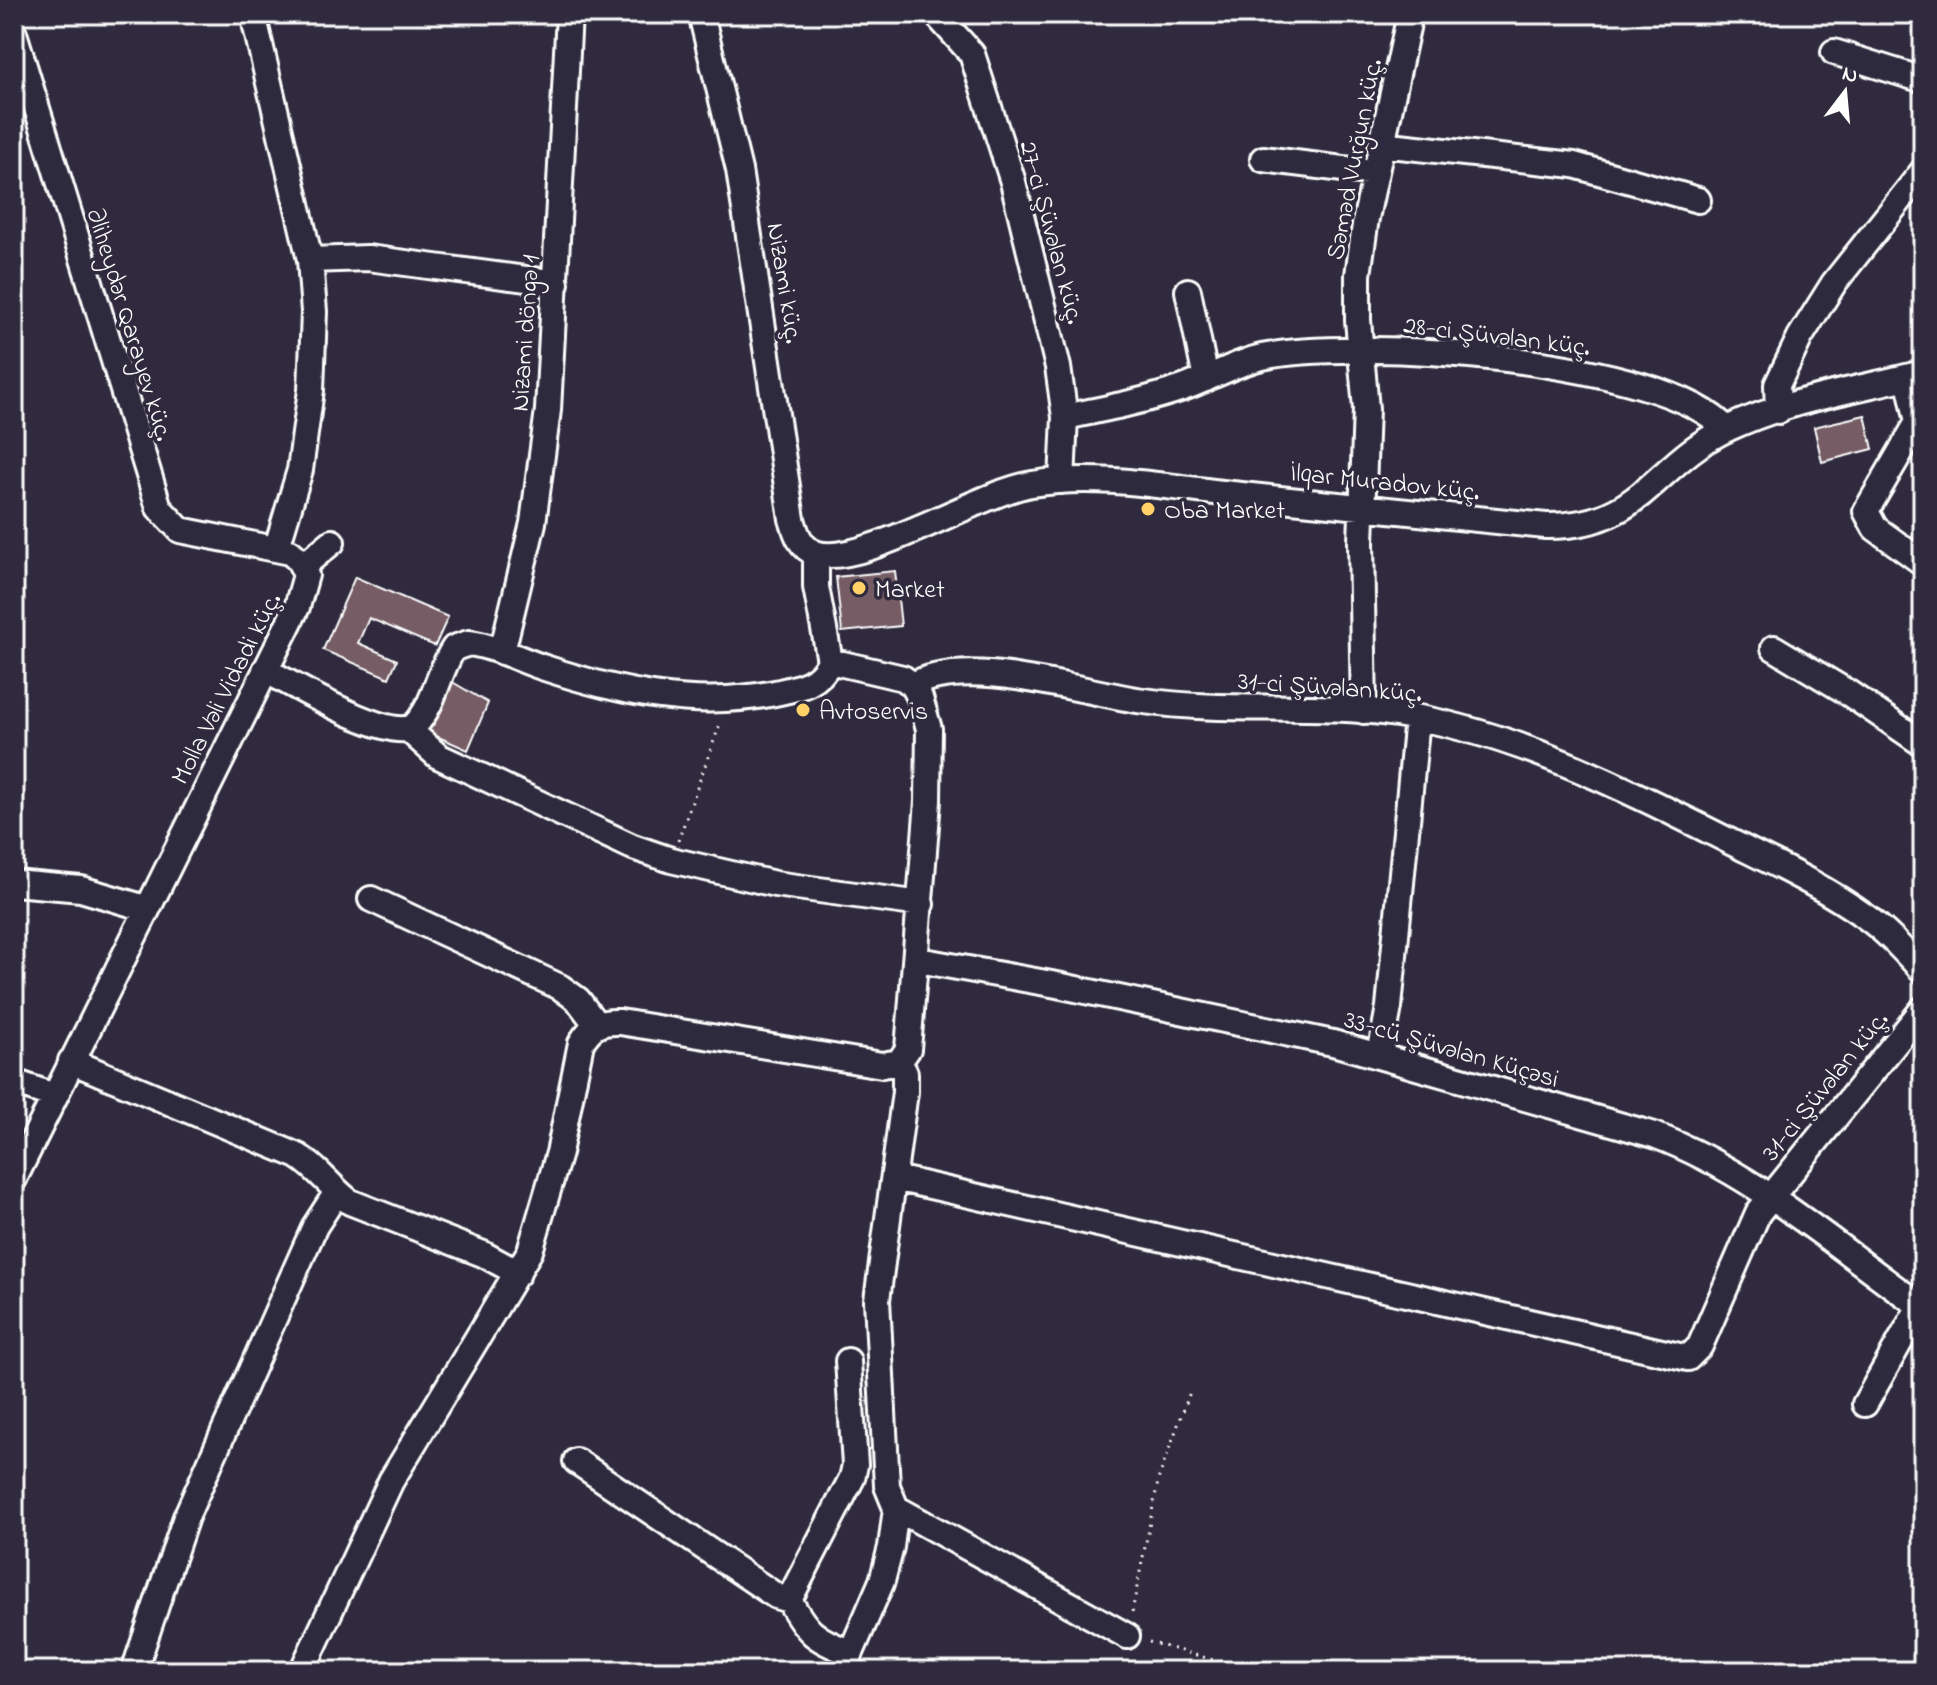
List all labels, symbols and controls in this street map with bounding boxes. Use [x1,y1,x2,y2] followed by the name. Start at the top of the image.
[1805,52,1885,132] north arrow
[1318,56,1394,263] street label: Səməd Vurğun küç.
[1838,58,1861,93] text: N
[1007,137,1093,329] street label: 27-ci Şüvəlan küç.
[75,204,182,446] street label: Əliheydər Qarayev küç.
[755,220,811,346] street label: Nizami küç.
[503,254,551,413] street label: Nizami döngə 1
[1401,308,1592,368] street label: 28-ci Şüvəlan küç.
[1288,455,1481,513] street label: İlqar Muradov küç.
[1164,493,1285,531] place label: Oba Market
[1139,500,1157,518] marker: Oba Market
[875,572,945,610] place label: Market
[850,579,868,597] marker: Market
[163,586,293,792] street label: Molla Vəli Vidadi küç.
[1237,664,1423,714] street label: 31-ci Şüvəlan küç.
[819,694,928,732] place label: Avtoservis
[794,701,812,719] marker: Avtoservis
[1339,1002,1563,1100] street label: 33-cü Şüvəlan Küçəsi
[1754,1003,1899,1170] street label: 31-ci Şüvəlan küç.

